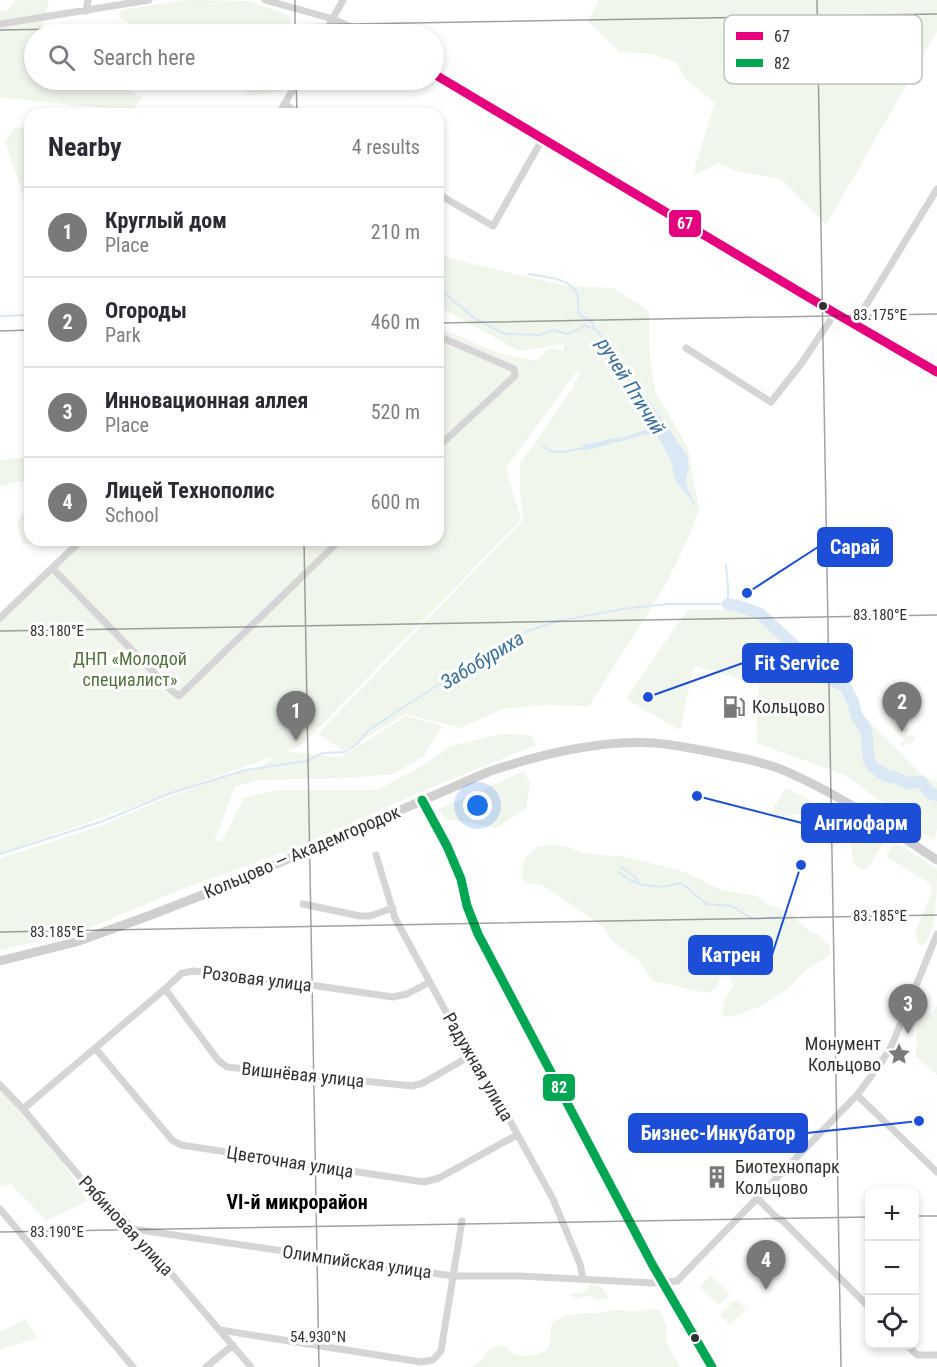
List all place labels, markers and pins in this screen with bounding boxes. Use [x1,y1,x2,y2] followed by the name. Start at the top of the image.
[817,300,829,312] unlabelled marker
[818,528,892,566] callout: Сарай
[743,644,852,682] callout: Fit Service
[882,682,922,732] pin: 2
[276,692,316,741] pin: 1
[721,694,747,720] fuel station icon: Кольцово
[752,696,825,717] place label: Кольцово
[802,804,920,842] callout: Ангиофарм
[689,936,772,974] callout: Катрен
[888,984,928,1034] pin: 3
[805,1033,881,1075] place label: Монумент Кольцово
[886,1041,912,1067] place icon: Монумент Кольцово
[629,1114,807,1152] callout: Бизнес-Инкубатор
[735,1156,840,1198] place label: Биотехнопарк Кольцово
[704,1164,730,1190] building icon: Биотехнопарк Кольцово
[746,1240,786,1290] pin: 4
[689,1332,701,1344] unlabelled marker

